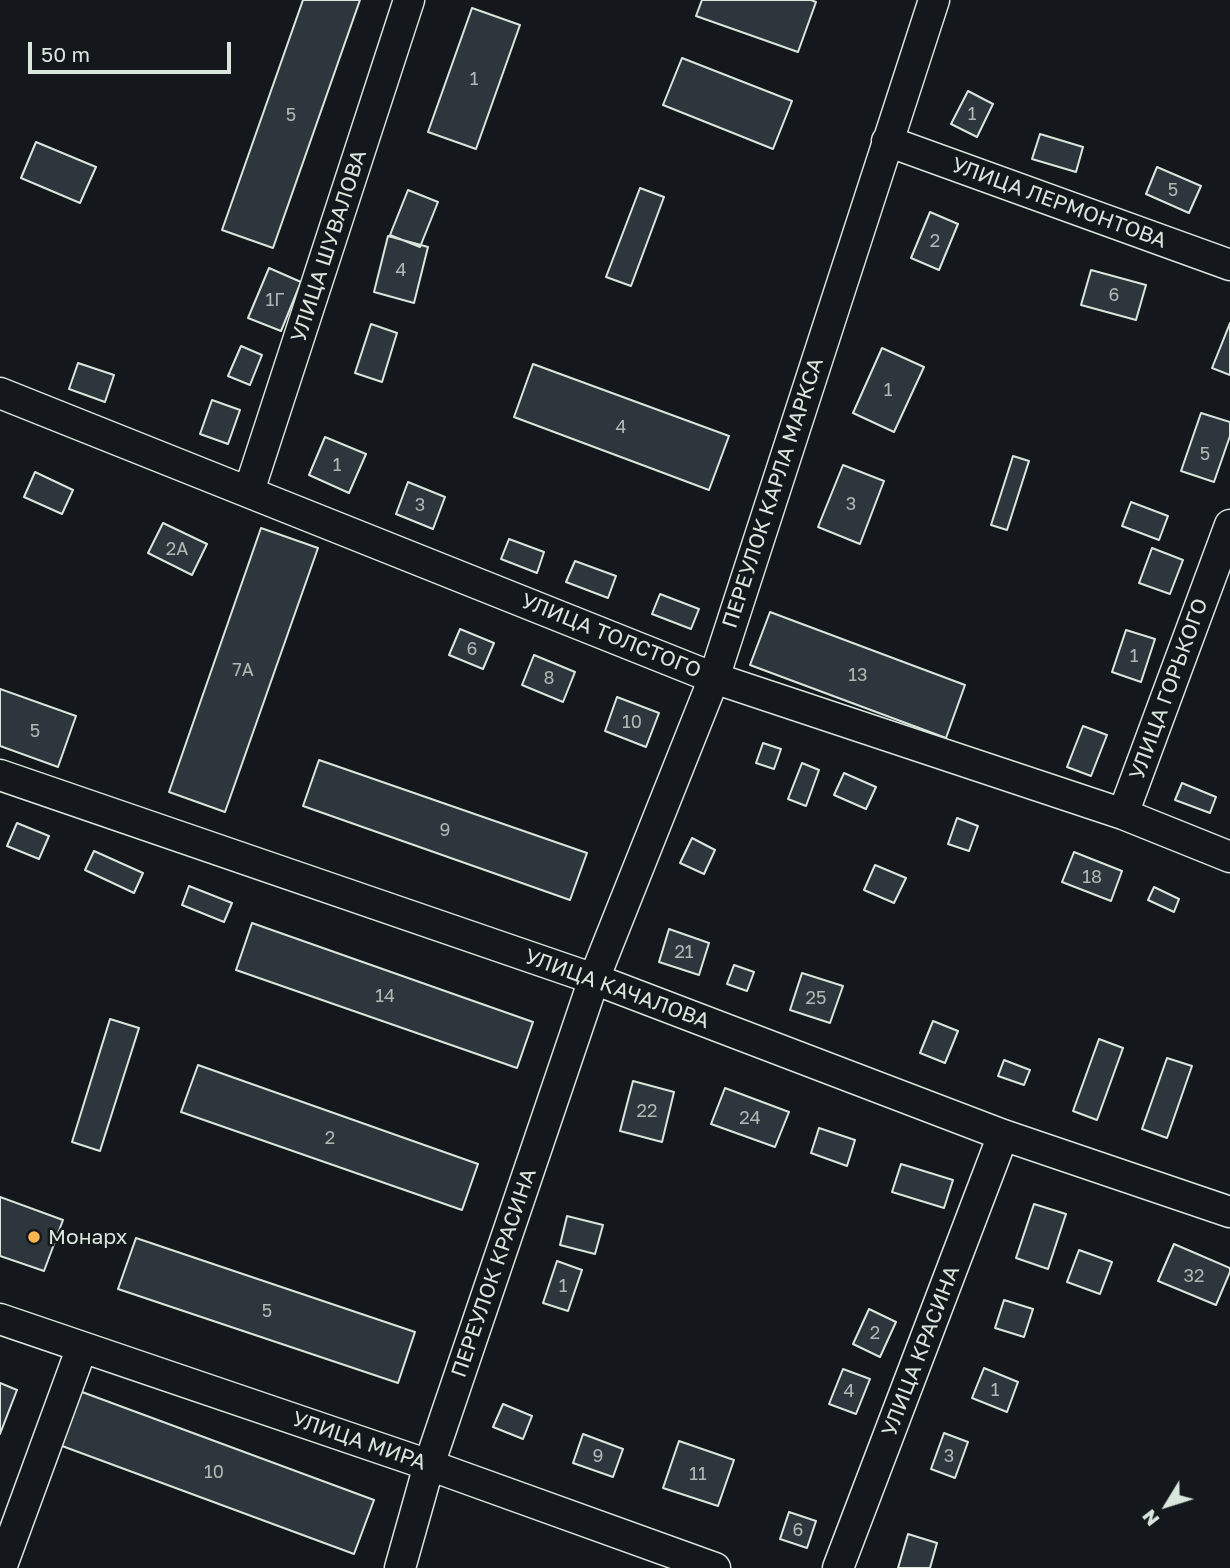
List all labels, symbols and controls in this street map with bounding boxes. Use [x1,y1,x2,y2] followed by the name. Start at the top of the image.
[32,28,234,72] scale bar
[41,41,90,67] text: 50 m
[470,68,478,90] house number: 1
[968,103,976,125] house number: 1
[286,104,296,126] house number: 5
[286,147,372,345] street label: УЛИЦА ШУВАЛОВА
[948,152,1170,254] street label: УЛИЦА ЛЕРМОНТОВА
[1168,179,1178,201] house number: 5
[930,230,940,252] house number: 2
[396,259,406,281] house number: 4
[1109,284,1119,306] house number: 6
[266,289,284,311] house number: 1Г
[717,355,829,631] street label: ПЕРЕУЛОК КАРЛА МАРКСА
[884,379,892,401] house number: 1
[616,416,626,438] house number: 4
[1200,443,1210,465] house number: 5
[333,454,341,476] house number: 1
[846,493,856,515] house number: 3
[415,494,425,516] house number: 3
[166,538,188,560] house number: 2А
[517,588,705,684] street label: УЛИЦА ТОЛСТОГО
[1125,595,1213,783] street label: УЛИЦА ГОРЬКОГО
[467,638,477,660] house number: 6
[1130,645,1138,667] house number: 1
[232,659,254,681] house number: 7А
[848,664,868,686] house number: 13
[544,667,554,689] house number: 8
[622,711,642,733] house number: 10
[30,720,40,742] house number: 5
[440,819,450,841] house number: 9
[1082,866,1102,888] house number: 18
[674,941,694,963] house number: 21
[521,944,713,1034] street label: УЛИЦА КАЧАЛОВА
[375,985,395,1007] house number: 14
[806,987,826,1009] house number: 25
[637,1100,657,1122] house number: 22
[739,1107,761,1129] house number: 24
[325,1127,335,1149] house number: 2
[446,1165,542,1381] street label: ПЕРЕУЛОК КРАСИНА
[48,1224,127,1250] place label: Монарх
[26,1229,42,1245] marker: Монарх
[877,1262,965,1440] street label: УЛИЦА КРАСИНА
[1184,1265,1204,1287] house number: 32
[559,1275,567,1297] house number: 1
[262,1300,272,1322] house number: 5
[870,1322,880,1344] house number: 2
[991,1379,999,1401] house number: 1
[844,1380,854,1402] house number: 4
[289,1406,429,1476] street label: УЛИЦА МИРА
[593,1445,603,1467] house number: 9
[944,1445,954,1467] house number: 3
[204,1461,224,1483] house number: 10
[689,1463,707,1485] house number: 11
[1132,1470,1202,1540] north arrow
[1137,1505,1164,1531] text: N
[793,1519,803,1541] house number: 6

